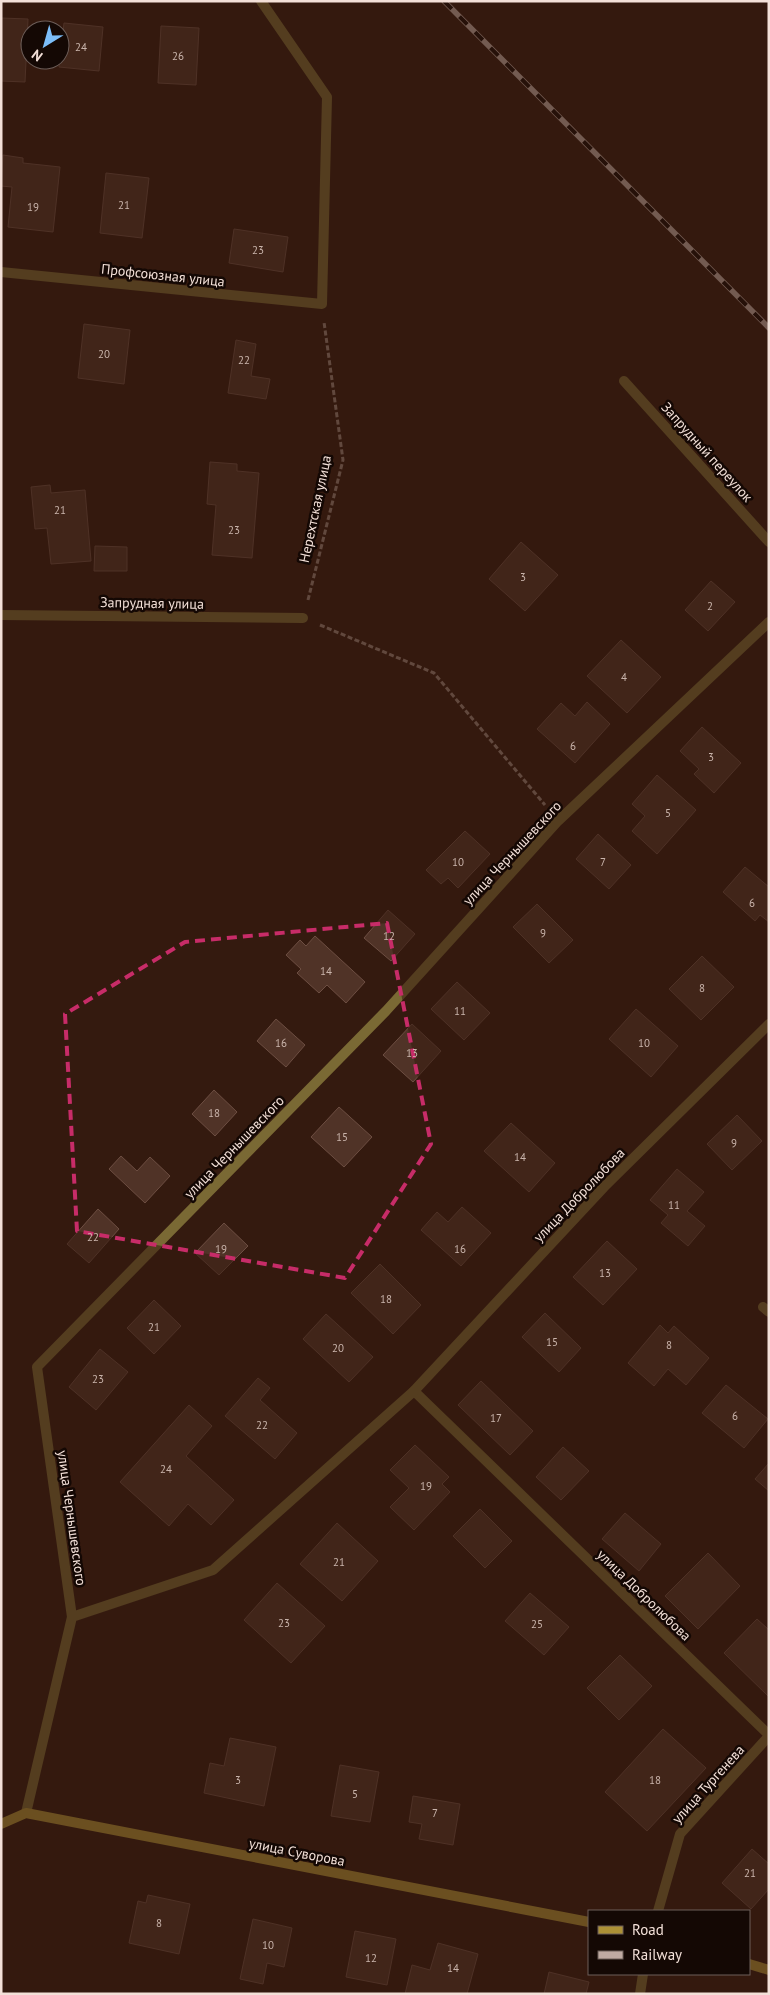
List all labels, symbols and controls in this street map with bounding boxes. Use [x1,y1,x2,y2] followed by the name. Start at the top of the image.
[20,20,70,70] north arrow
[75,40,87,54] house number: 24
[28,45,46,65] text: N
[172,49,184,63] house number: 26
[118,198,130,212] house number: 21
[27,200,39,214] house number: 19
[252,243,264,257] house number: 23
[100,260,226,290] street label: Профсоюзная улица
[98,347,110,361] house number: 20
[238,353,250,367] house number: 22
[657,398,757,506] street label: Запрудный переулок
[295,454,335,564] street label: Нерехтская улица
[54,503,66,517] house number: 21
[228,523,240,537] house number: 23
[520,570,526,584] house number: 3
[100,593,204,613] street label: Запрудная улица
[707,599,713,613] house number: 2
[621,670,627,684] house number: 4
[570,739,576,753] house number: 6
[708,750,714,764] house number: 3
[459,797,565,909] street label: улица Чернышевского
[665,806,671,820] house number: 5
[452,855,464,869] house number: 10
[600,855,606,869] house number: 7
[749,896,755,910] house number: 6
[540,926,546,940] house number: 9
[383,929,395,943] house number: 12
[320,964,332,978] house number: 14
[699,981,705,995] house number: 8
[454,1004,466,1018] house number: 11
[275,1036,287,1050] house number: 16
[638,1036,650,1050] house number: 10
[406,1046,418,1060] house number: 13
[180,1092,288,1202] street label: улица Чернышевского
[208,1106,220,1120] house number: 18
[336,1130,348,1144] house number: 15
[731,1136,737,1150] house number: 9
[529,1144,629,1246] street label: улица Добролюбова
[514,1150,526,1164] house number: 14
[668,1198,680,1212] house number: 11
[87,1230,99,1244] house number: 22
[215,1242,227,1256] house number: 19
[454,1242,466,1256] house number: 16
[599,1266,611,1280] house number: 13
[380,1292,392,1306] house number: 18
[148,1320,160,1334] house number: 21
[546,1335,558,1349] house number: 15
[666,1338,672,1352] house number: 8
[332,1341,344,1355] house number: 20
[92,1372,104,1386] house number: 23
[732,1409,738,1423] house number: 6
[490,1411,502,1425] house number: 17
[256,1418,268,1432] house number: 22
[54,1449,90,1587] street label: улица Чернышевского
[160,1462,172,1476] house number: 24
[420,1479,432,1493] house number: 19
[593,1545,695,1645] street label: улица Добролюбова
[333,1555,345,1569] house number: 21
[278,1616,290,1630] house number: 23
[531,1617,543,1631] house number: 25
[668,1741,748,1827] street label: улица Тургенева
[235,1773,241,1787] house number: 3
[649,1773,661,1787] house number: 18
[352,1787,358,1801] house number: 5
[432,1806,438,1820] house number: 7
[248,1834,347,1870] street label: улица Суворова
[744,1866,756,1880] house number: 21
[588,1910,750,1975] legend
[156,1916,162,1930] house number: 8
[632,1920,664,1939] text: Road
[262,1938,274,1952] house number: 10
[632,1945,682,1964] text: Railway
[365,1951,377,1965] house number: 12
[447,1961,459,1975] house number: 14

